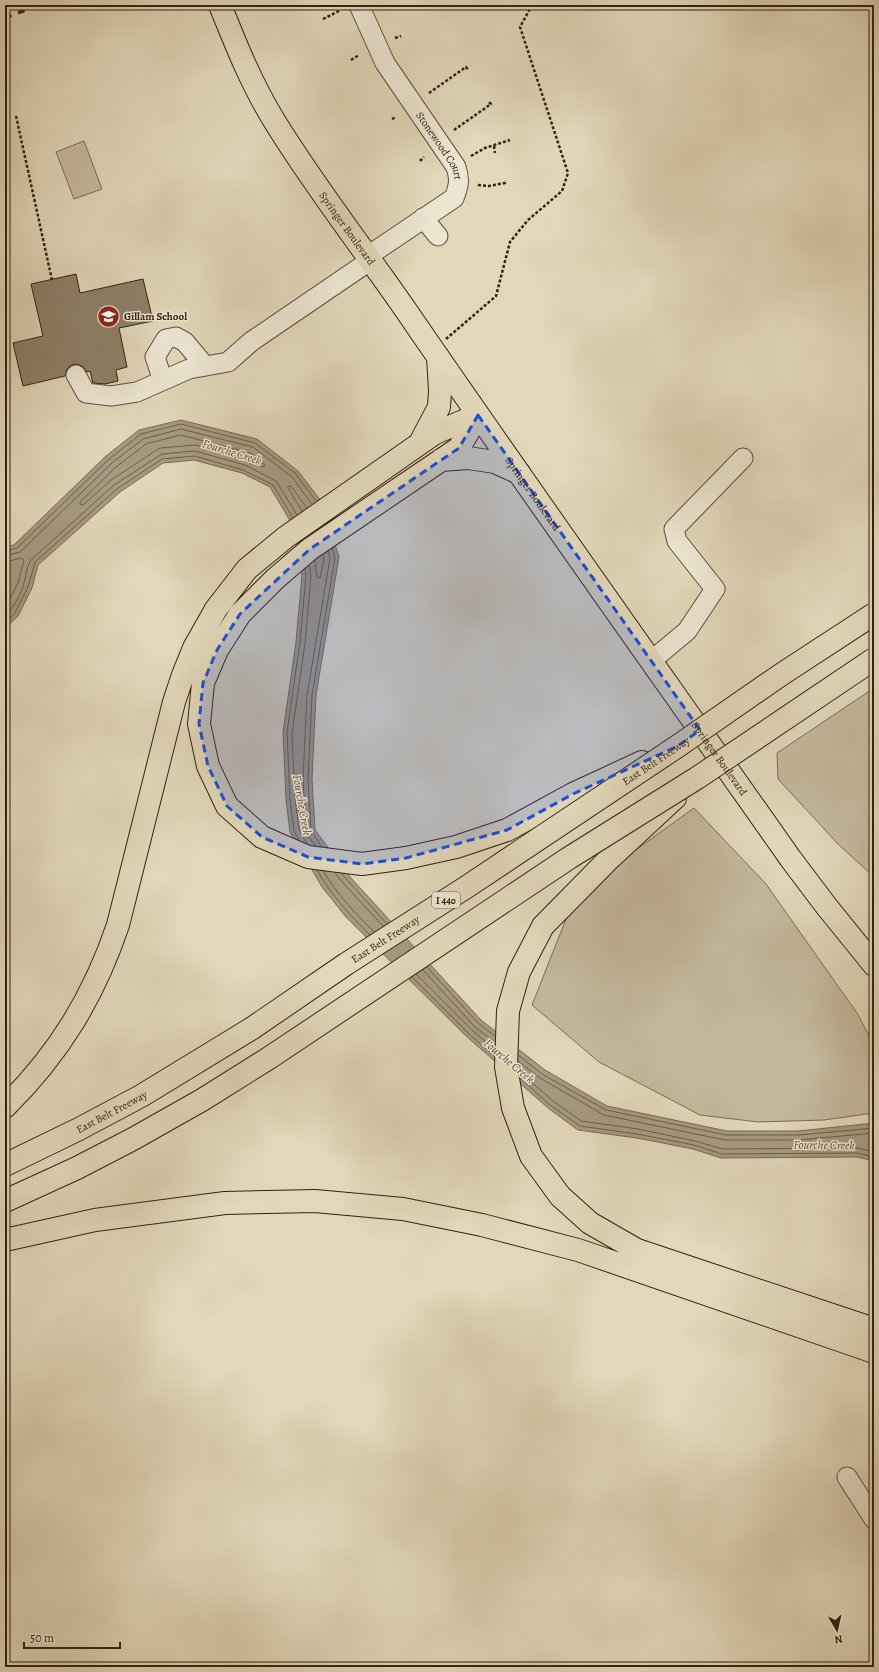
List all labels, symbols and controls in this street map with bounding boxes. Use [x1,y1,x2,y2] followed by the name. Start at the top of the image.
[412,109,466,181] street label: Stonewood Court
[315,189,379,268] street label: Springer Boulevard
[95,303,121,329] school or university icon: Gillam School
[124,309,187,324] place label: Gillam School
[200,435,264,469] water label: Fourche Creek
[502,454,564,534] street label: Springer Boulevard
[688,719,751,799] street label: Springer Boulevard
[619,733,693,789] street label: East Belt Freeway
[289,773,315,837] water label: Fourche Creek
[432,892,460,908] road number: I 440
[348,912,423,967] street label: East Belt Freeway
[480,1035,538,1087] water label: Fourche Creek
[73,1087,150,1137] street label: East Belt Freeway
[793,1136,856,1154] water label: Fourche Creek
[817,1610,857,1650] north arrow
[24,1624,120,1650] scale bar
[30,1630,54,1646] text: 50 m
[833,1631,844,1647] text: N

